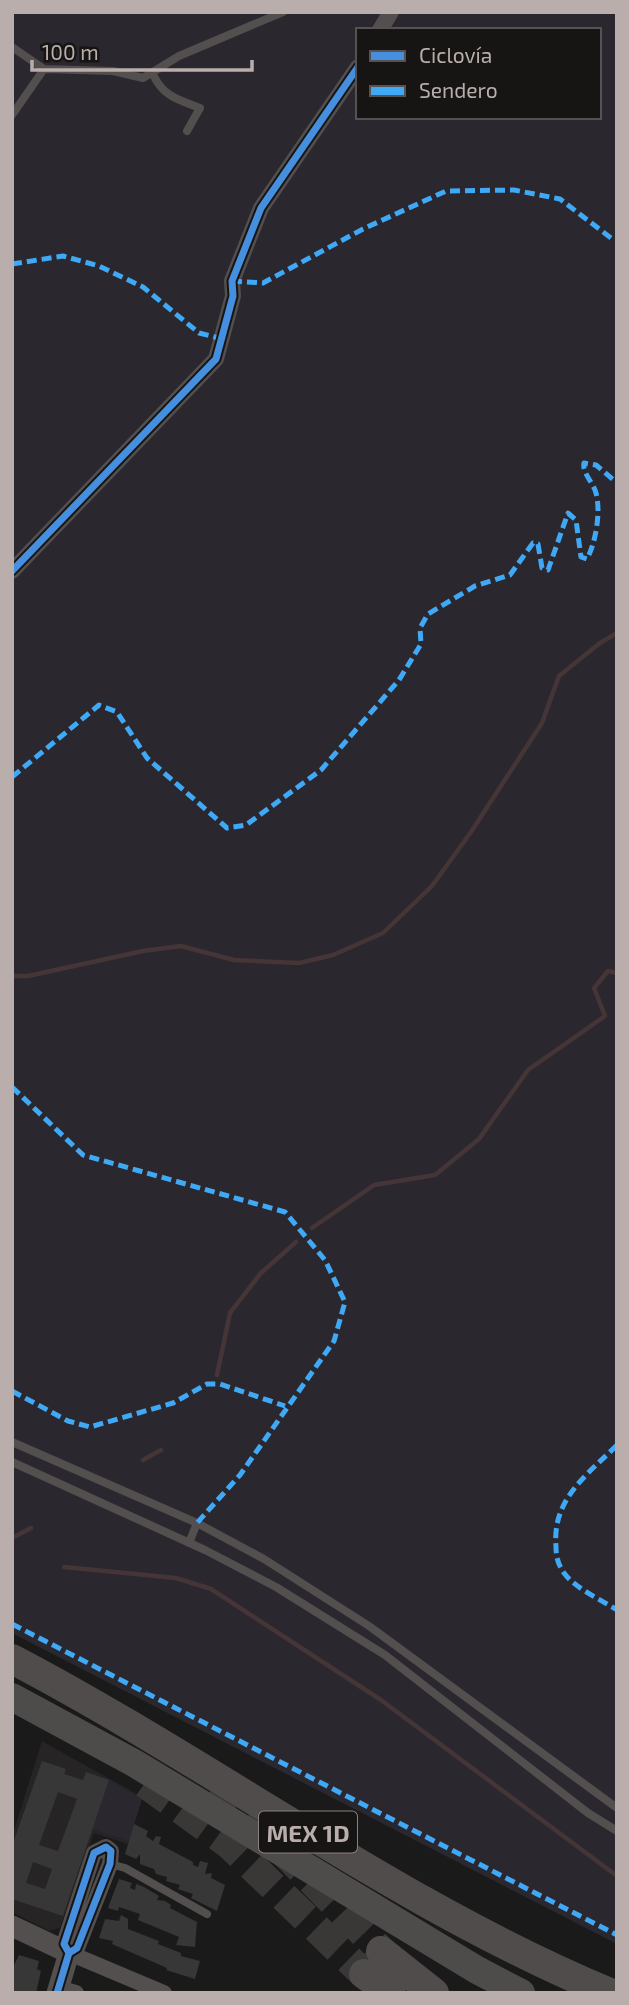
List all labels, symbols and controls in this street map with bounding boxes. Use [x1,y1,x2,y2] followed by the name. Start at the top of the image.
[32,28,252,72] scale bar
[356,28,601,119] legend
[42,39,99,64] text: 100 m
[419,42,492,67] text: Ciclovía
[419,77,498,102] text: Sendero
[259,1812,357,1853] road number: MEX 1D

